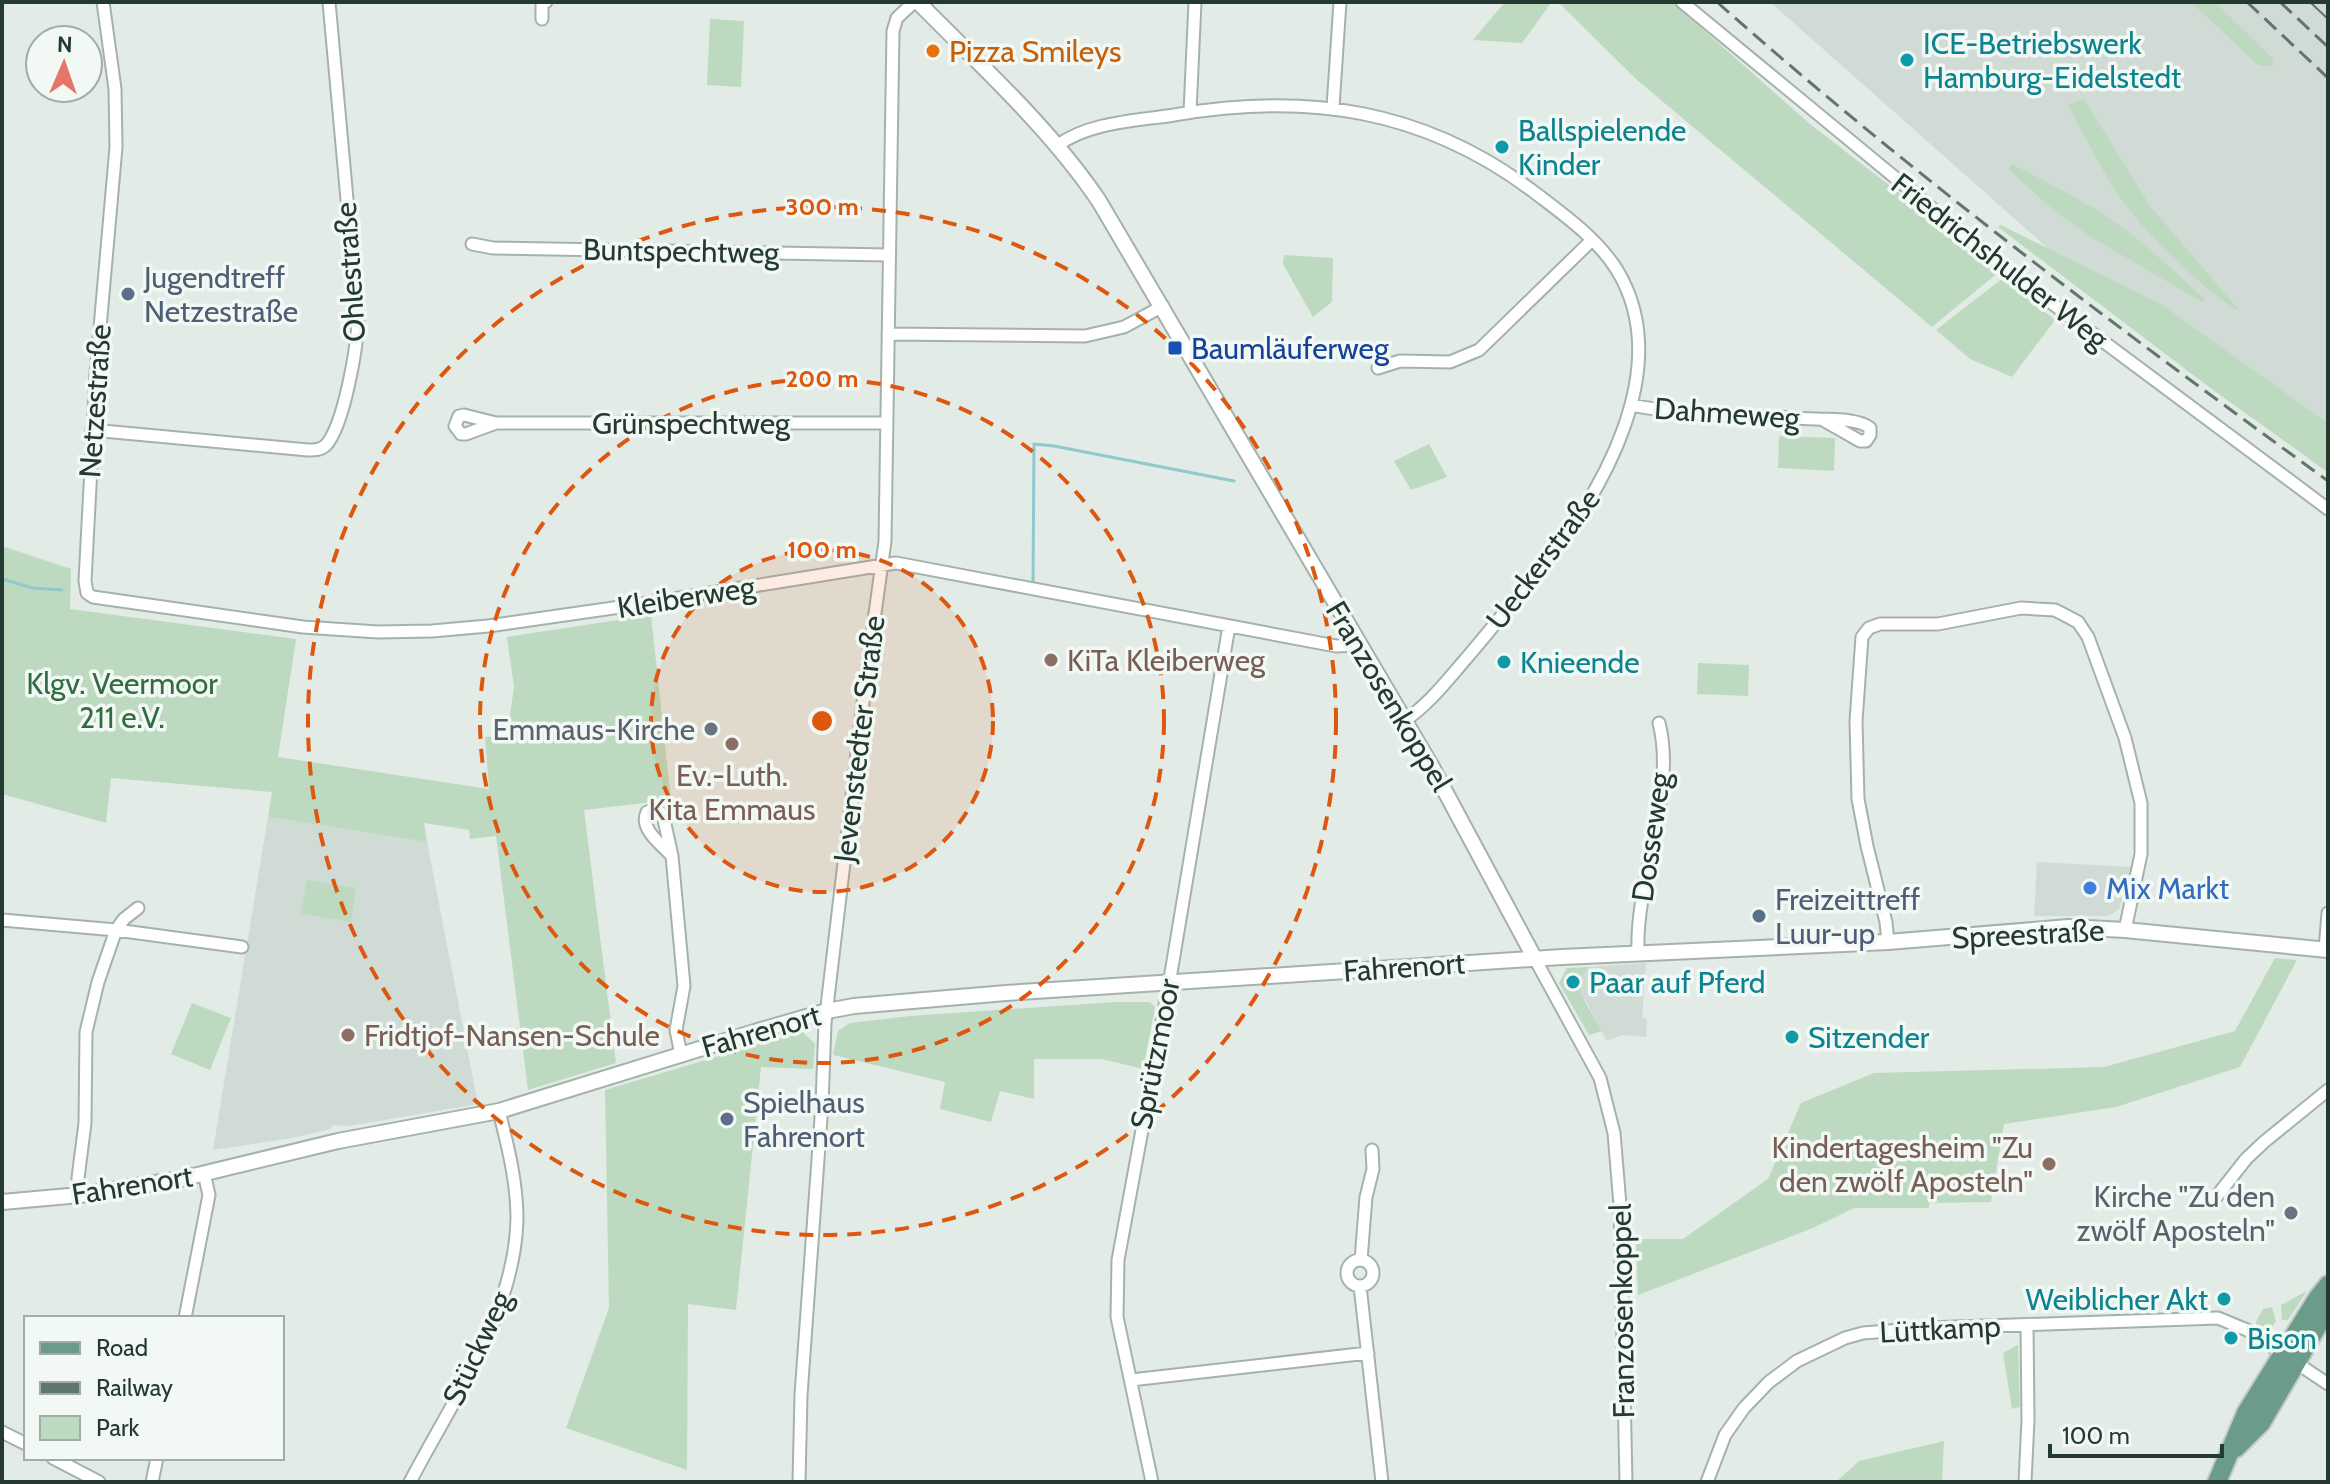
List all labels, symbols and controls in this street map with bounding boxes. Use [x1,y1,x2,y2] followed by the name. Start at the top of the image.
[24,24,104,104] north arrow
[1923,25,2181,96] place label: ICE-Betriebswerk Hamburg-Eidelstedt
[56,31,73,58] text: N
[949,33,1121,70] place label: Pizza Smileys
[924,42,942,60] marker: Pizza Smileys
[1898,51,1916,69] marker: ICE-Betriebswerk Hamburg-Eidelstedt
[1518,112,1686,183] place label: Ballspielende Kinder
[1493,138,1511,156] marker: Ballspielende Kinder
[1884,165,2117,358] street label: Friedrichshulder Weg
[785,192,859,221] text: 300 m
[327,201,373,343] street label: Ohlestraße
[583,231,780,271] street label: Buntspechtweg
[143,259,298,330] place label: Jugendtreff Netzestraße
[119,285,137,303] marker: Jugendtreff Netzestraße
[71,323,119,479] street label: Netzestraße
[1191,330,1390,367] place label: Baumläuferweg
[1166,339,1184,357] marker: Baumläuferweg
[786,364,858,393] text: 200 m
[1653,389,1802,437] street label: Dahmeweg
[592,405,791,442] street label: Grünspechtweg
[1478,481,1608,637] street label: Ueckerstraße
[787,535,857,564] text: 100 m
[614,568,759,626] street label: Kleiberweg
[1318,594,1460,798] street label: Franzosenkoppel
[825,613,893,866] street label: Jevenstedter Straße
[1067,642,1266,679] place label: KiTa Kleiberweg
[1520,644,1640,681] place label: Knieende
[1042,651,1060,669] marker: KiTa Kleiberweg
[1495,653,1513,671] marker: Knieende
[26,665,218,736] park label: Klgv. Veermoor 211 e.V.
[808,707,836,735] centre of rings
[492,711,695,748] place label: Emmaus-Kirche
[702,720,720,738] marker: Emmaus-Kirche
[723,735,741,753] marker: Ev.-Luth. Kita Emmaus
[649,757,815,828] place label: Ev.-Luth. Kita Emmaus
[1624,769,1679,904] street label: Dosseweg
[2106,870,2229,907] place label: Mix Markt
[2081,879,2099,897] marker: Mix Markt
[1775,881,1920,952] place label: Freizeittreff Luur-up
[1750,907,1768,925] marker: Freizeittreff Luur-up
[1951,912,2105,956] street label: Spreestraße
[1342,944,1466,990] street label: Fahrenort
[1589,964,1765,1001] place label: Paar auf Pferd
[1564,973,1582,991] marker: Paar auf Pferd
[1122,975,1188,1132] street label: Sprützmoor
[697,996,825,1066] street label: Fahrenort
[364,1017,660,1054] place label: Fridtjof-Nansen-Schule
[1808,1019,1930,1056] place label: Sitzender
[339,1026,357,1044] marker: Fridtjof-Nansen-Schule
[1783,1028,1801,1046] marker: Sitzender
[743,1084,865,1155] place label: Spielhaus Fahrenort
[718,1110,736,1128] marker: Spielhaus Fahrenort
[1772,1129,2033,1200] place label: Kindertagesheim "Zu den zwölf Aposteln"
[2040,1155,2058,1173] marker: Kindertagesheim "Zu den zwölf Aposteln"
[69,1157,195,1213] street label: Fahrenort
[2077,1178,2275,1249] place label: Kirche "Zu den zwölf Aposteln"
[1602,1203,1642,1419] street label: Franzosenkoppel
[2282,1204,2300,1222] marker: Kirche "Zu den zwölf Aposteln"
[2025,1281,2208,1318] place label: Weiblicher Akt
[434,1284,520,1411] street label: Stückweg
[2215,1290,2233,1308] marker: Weiblicher Akt
[1878,1307,2002,1351] street label: Lüttkamp
[24,1316,284,1460] legend
[2247,1320,2317,1357] place label: Bison
[2222,1329,2240,1347] marker: Bison
[96,1333,148,1362] text: Road
[96,1373,173,1402] text: Railway
[2050,1408,2222,1458] scale bar
[96,1413,139,1442] text: Park
[2062,1421,2130,1450] text: 100 m

